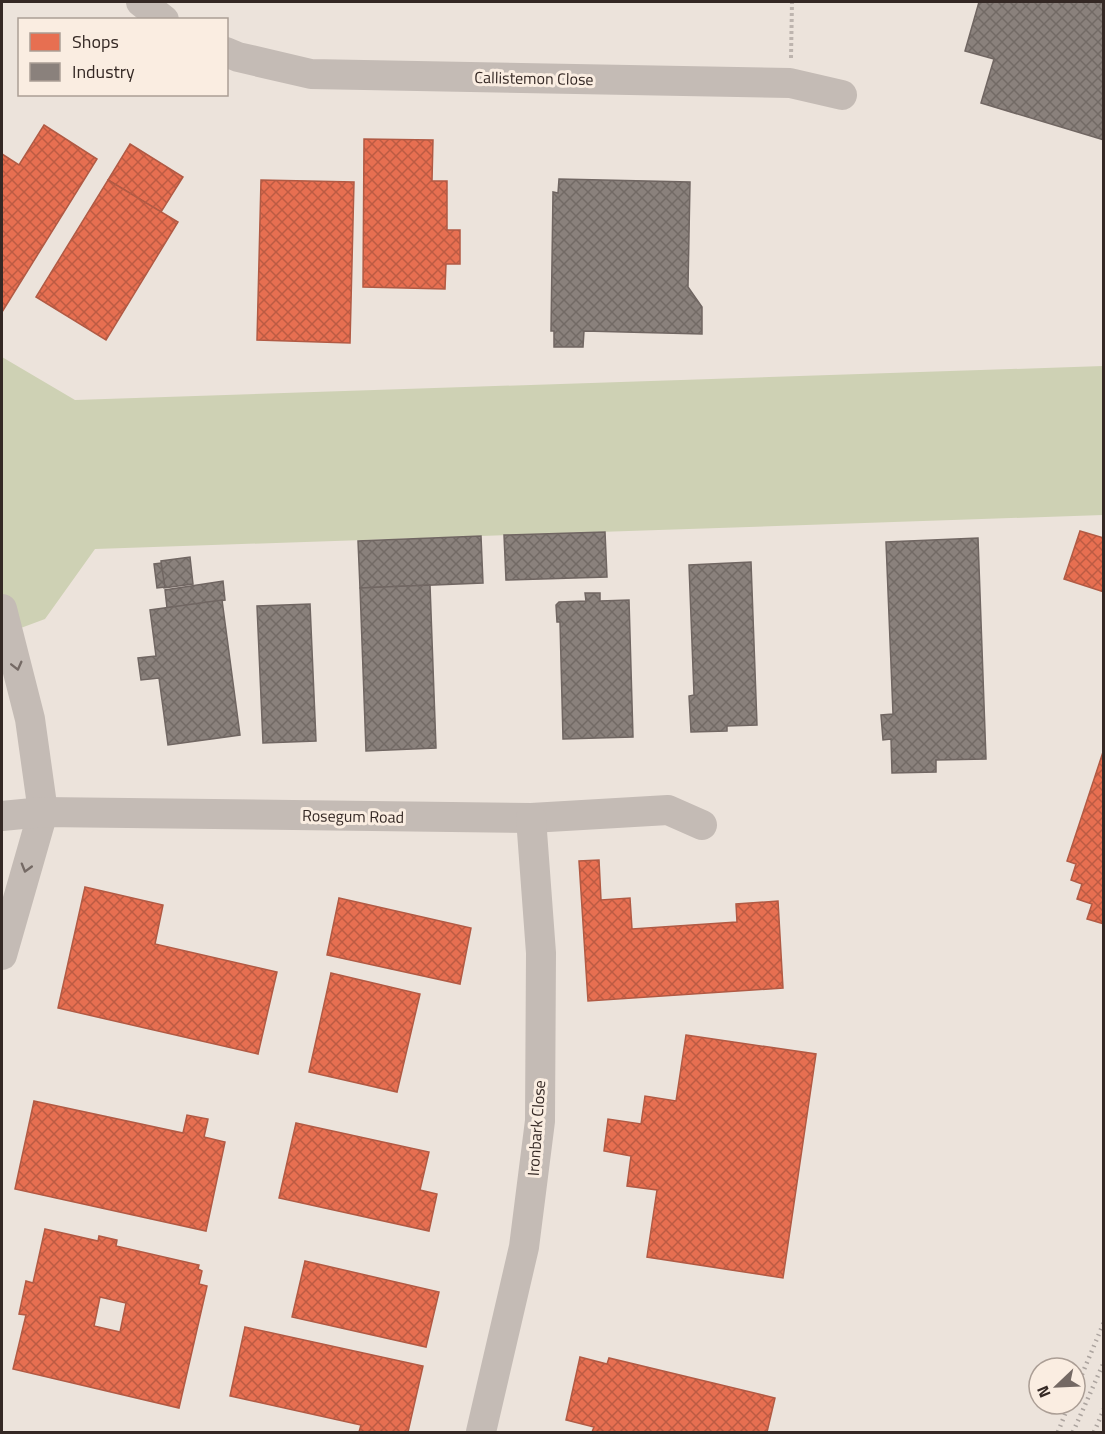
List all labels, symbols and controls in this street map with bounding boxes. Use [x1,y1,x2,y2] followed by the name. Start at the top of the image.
[18,18,228,96] legend
[72,28,119,55] text: Shops
[72,58,135,85] text: Industry
[474,65,594,91] street label: Callistemon Close
[9,661,22,671] one-way arrow
[302,803,404,829] street label: Rosegum Road
[21,863,34,873] one-way arrow
[521,1079,551,1177] street label: Ironbark Close
[1027,1356,1087,1416] north arrow
[1030,1382,1056,1402] text: N

